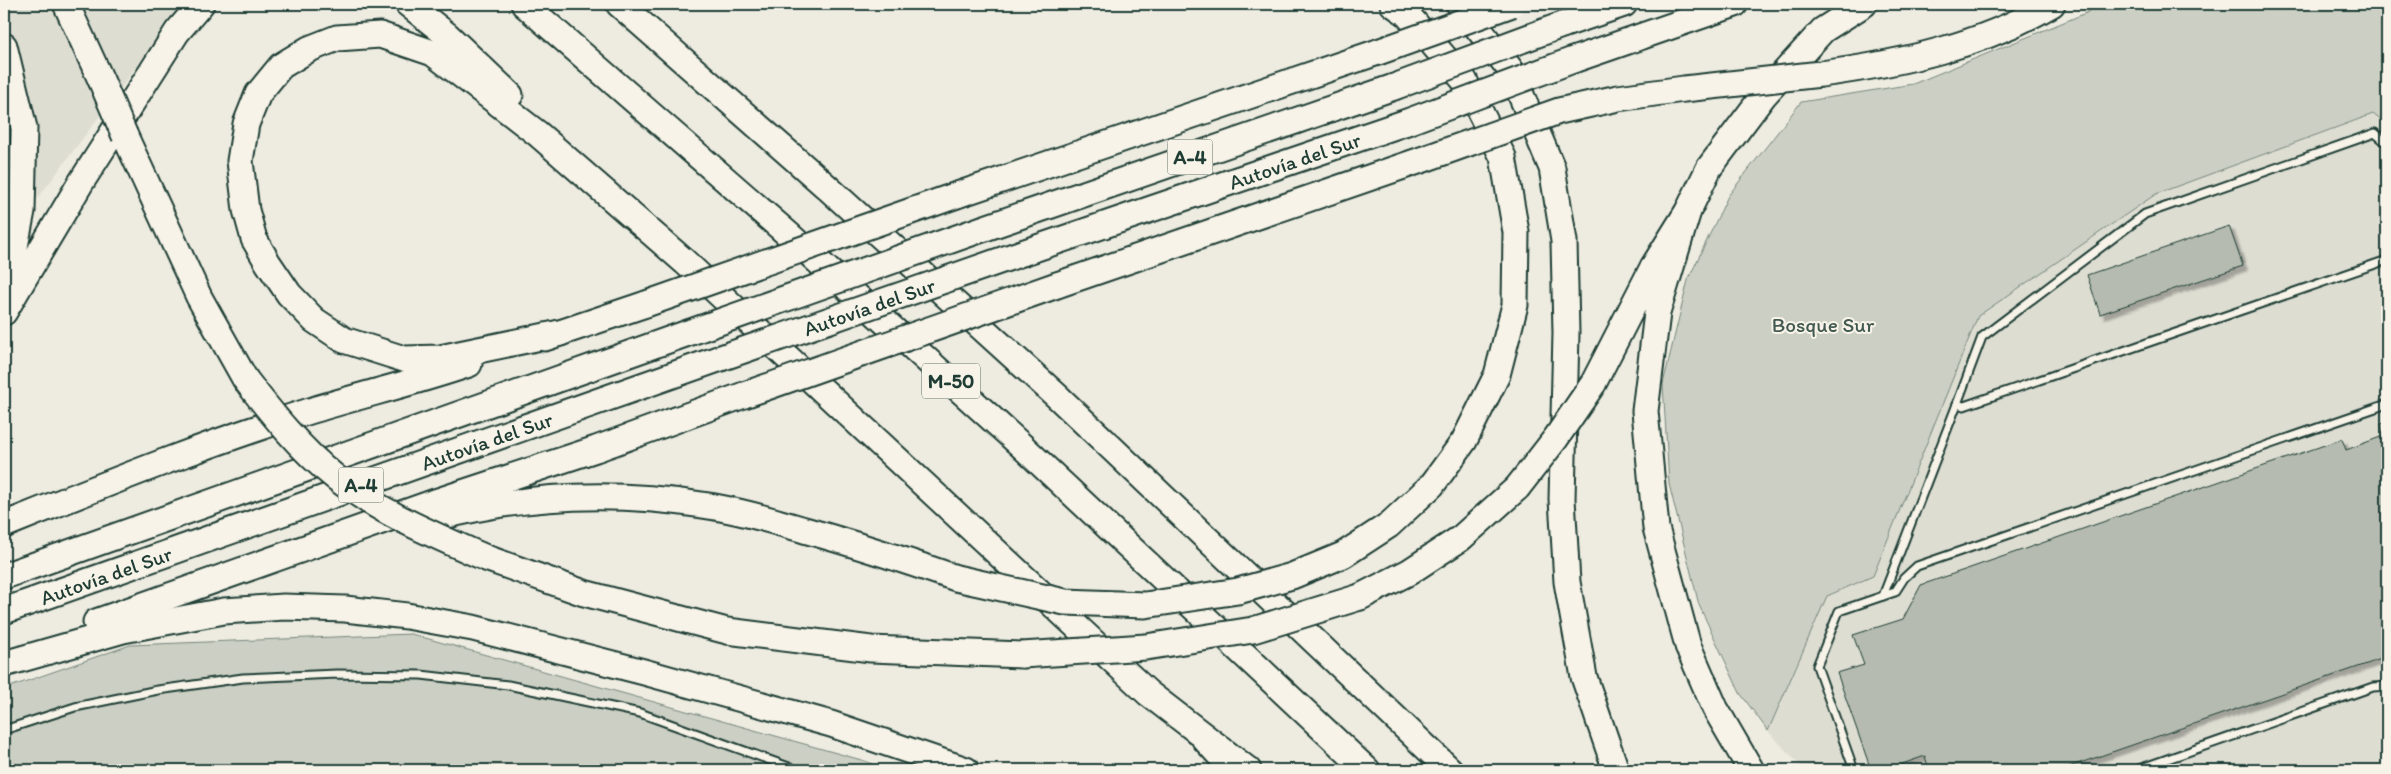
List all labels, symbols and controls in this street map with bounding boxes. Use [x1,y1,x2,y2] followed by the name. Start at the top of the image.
[1225,126,1364,194] street label: Autovía del Sur
[1168,140,1212,174] road number: A-4
[800,272,938,341] street label: Autovía del Sur
[1772,312,1875,337] park label: Bosque Sur
[922,364,980,398] road number: M-50
[418,406,556,475] street label: Autovía del Sur
[338,468,384,502] road number: A-4
[37,540,175,610] street label: Autovía del Sur

